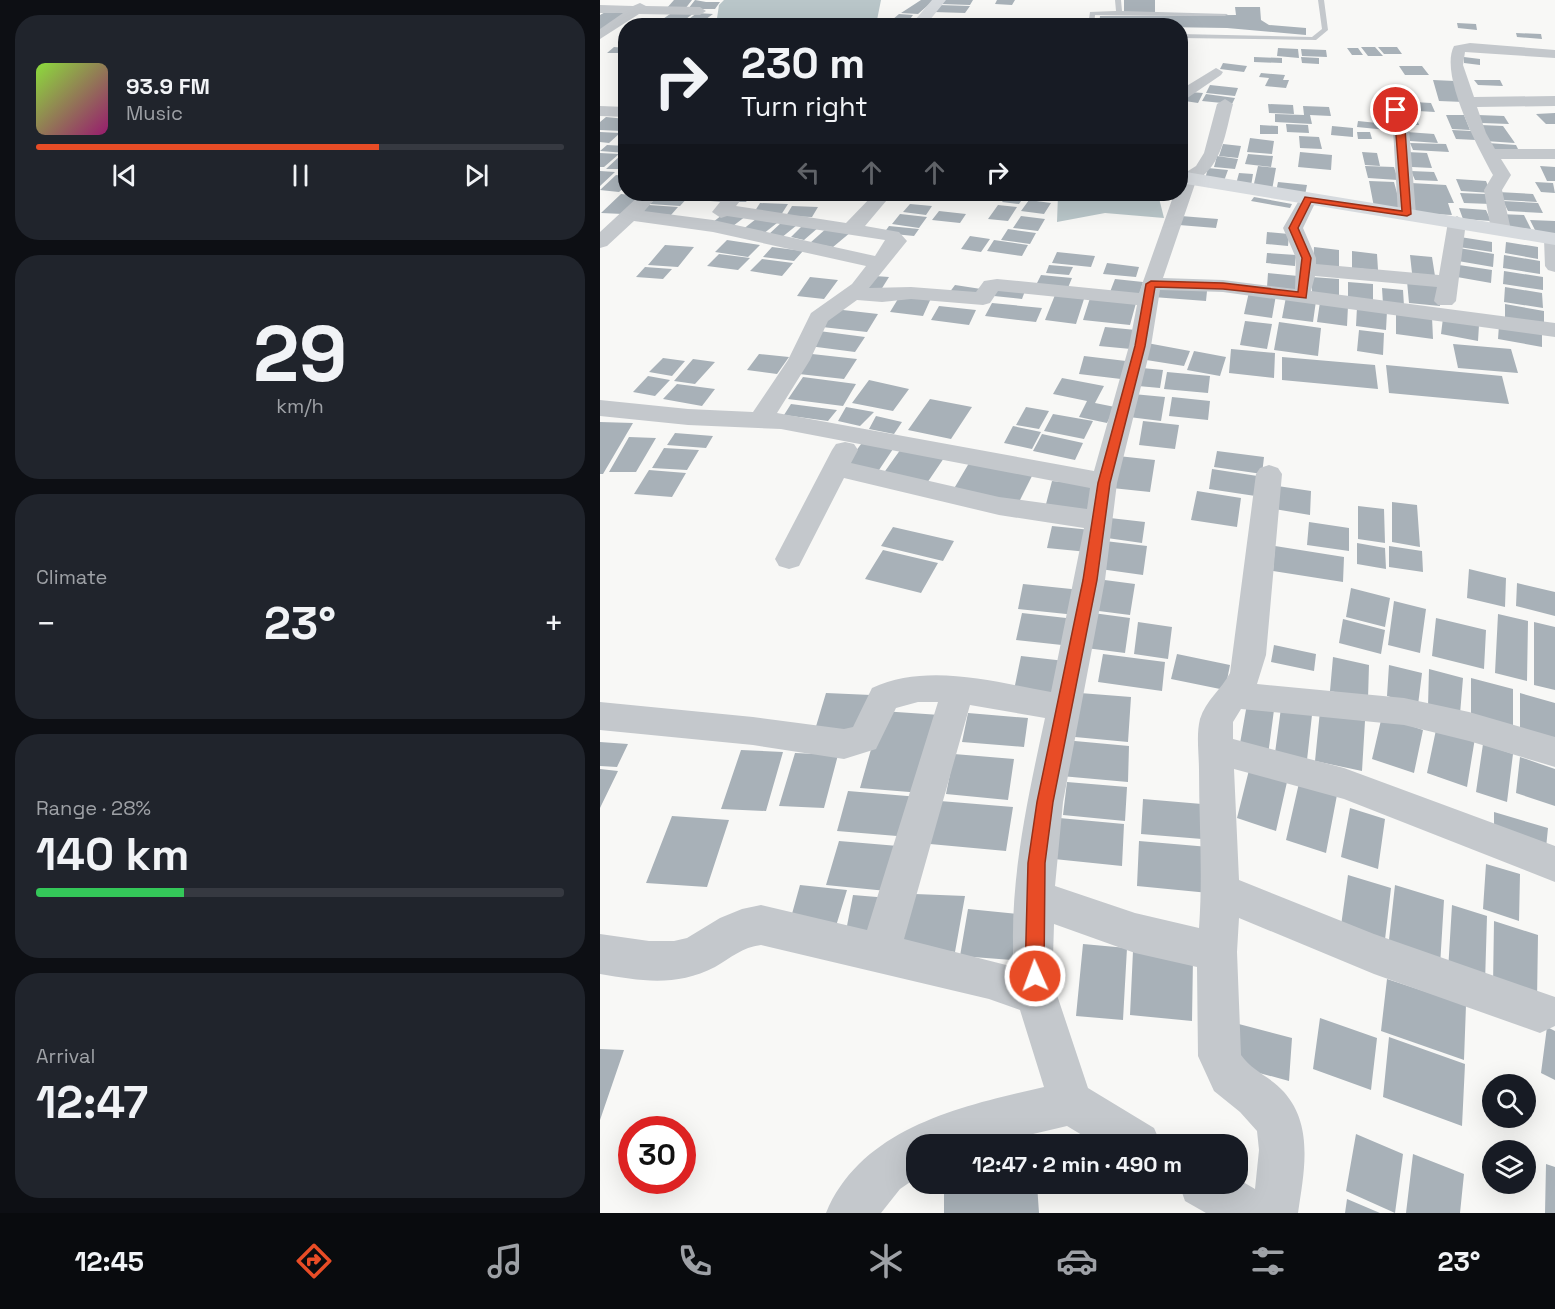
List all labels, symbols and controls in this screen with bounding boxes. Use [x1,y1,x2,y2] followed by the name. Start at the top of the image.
[741,37,865,90] text: 230 m
[642,42,720,120] icon: right
[126,72,210,100] text: 93.9 FM
[1370,84,1421,135] pin
[741,89,868,124] text: Turn right
[1379,93,1412,126] icon: arrive
[126,100,183,126] text: Music
[792,156,825,189] icon: left
[855,156,888,189] icon: ahead
[918,156,951,189] icon: ahead
[981,156,1014,189] icon: right
[108,159,141,192] icon: previous
[284,159,317,192] icon: pause
[460,159,493,192] icon: next
[253,304,347,404] text: 29
[276,393,324,419] text: km/h
[36,564,107,590] text: Climate
[264,595,336,652] text: 23°
[36,603,56,645] text: −
[544,603,564,645] text: +
[36,795,151,821] text: Range · 28%
[36,826,189,883] text: 140 km
[1003,944,1067,1008] position arrow
[36,1043,95,1069] text: Arrival
[36,1074,148,1131] text: 12:47
[1482,1074,1536,1194] map controls
[1482,1074,1536,1128] button: search
[618,1116,696,1194] speed limit sign: 30
[1482,1140,1536,1194] button: layers
[972,1150,1182,1178] text: 12:47 · 2 min · 490 m
[293,1240,335,1282] icon: directions
[484,1240,526,1282] icon: music
[674,1240,716,1282] icon: phone
[865,1240,907,1282] icon: climate
[1056,1240,1098,1282] icon: car
[1247,1240,1289,1282] icon: filters
[74,1244,144,1279] text: 12:45
[1437,1244,1481,1279] text: 23°

